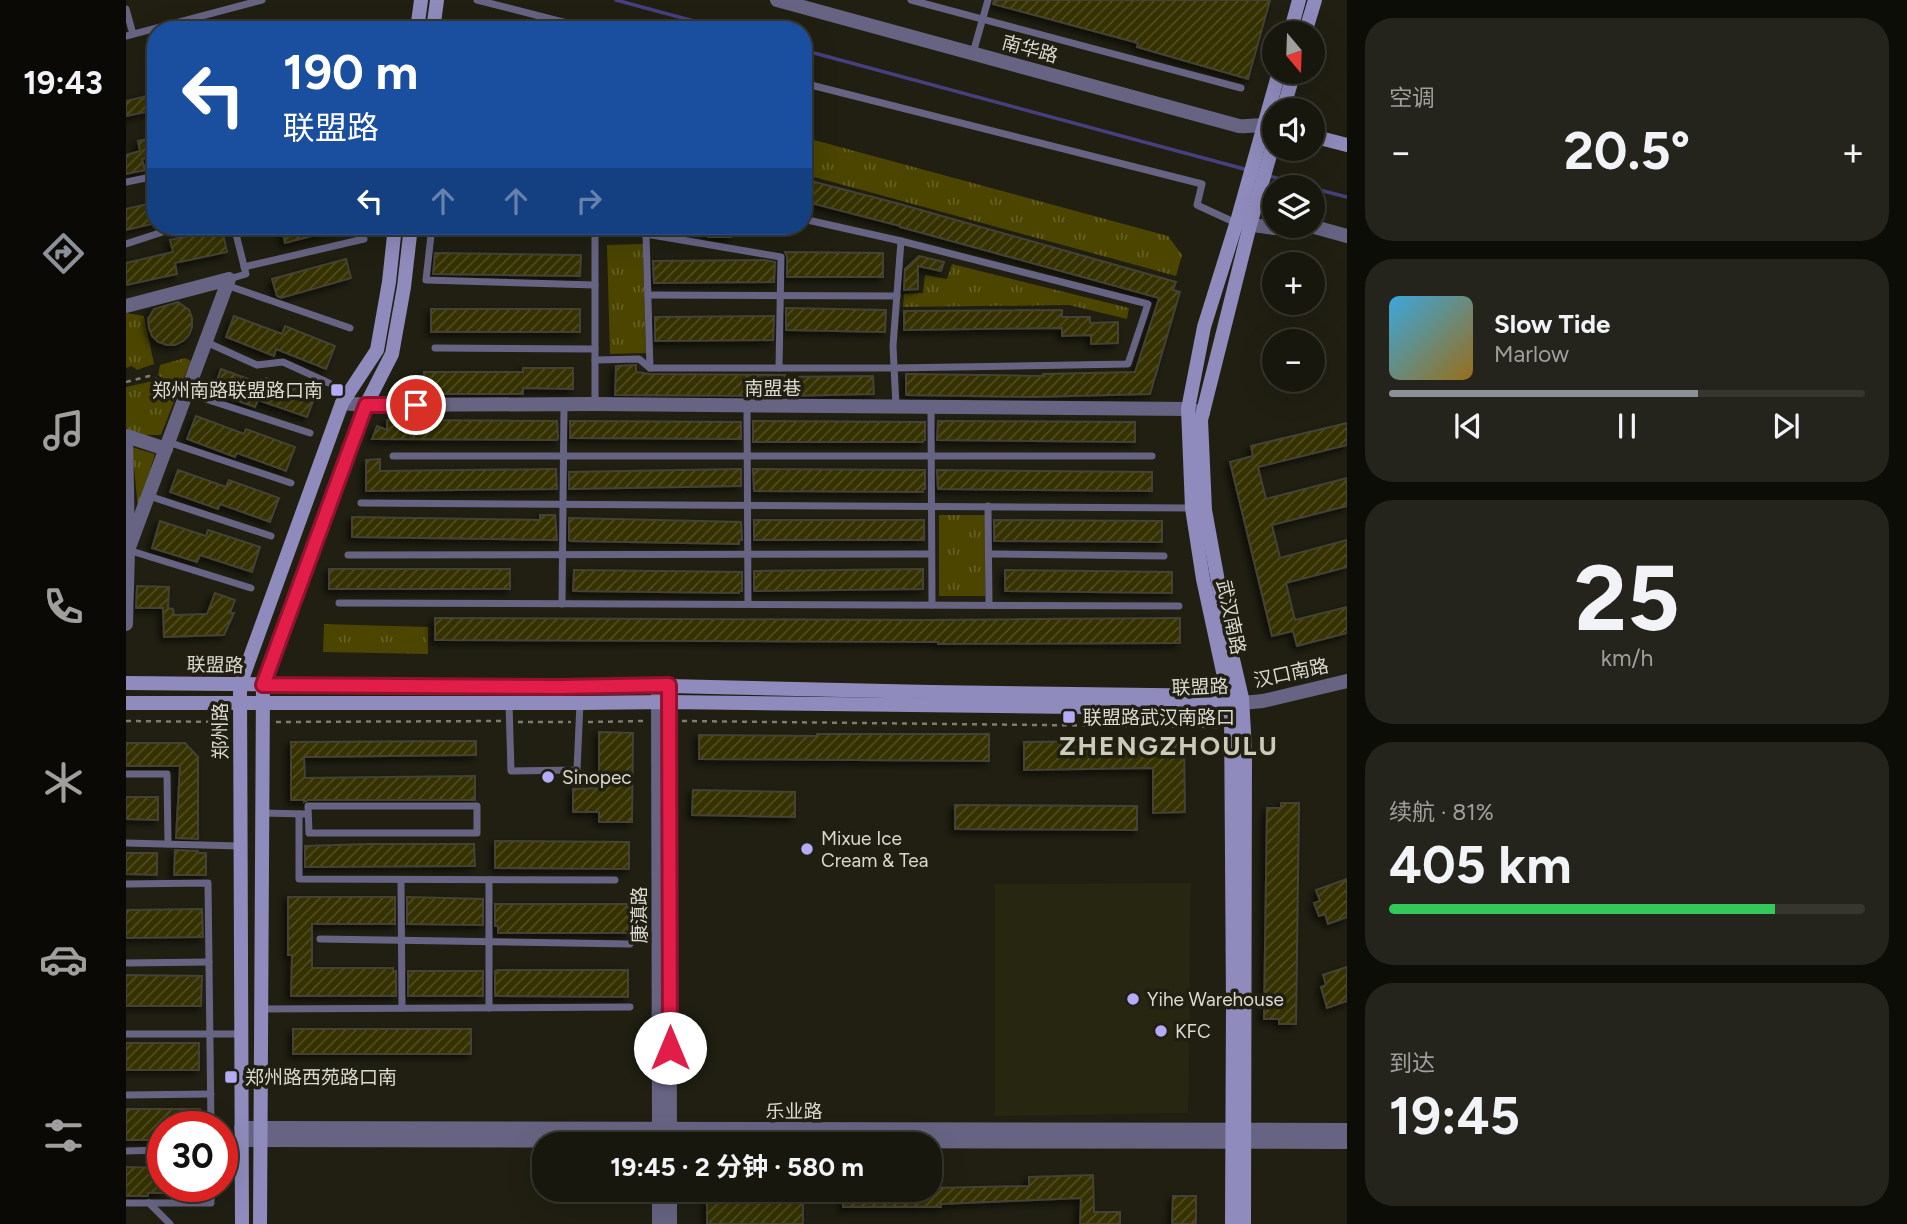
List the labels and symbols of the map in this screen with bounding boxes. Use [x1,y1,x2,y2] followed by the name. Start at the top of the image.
[1262,21,1325,84] north arrow
[999,31,1061,67] street label: 南华路
[386,375,446,435] pin
[744,377,802,400] street label: 南盟巷
[152,379,323,402] place label: 郑州南路联盟路口南
[329,382,345,398] marker: 郑州南路联盟路口南
[1212,577,1250,657] street label: 武汉南路
[186,653,244,677] street label: 联盟路
[1251,654,1331,692] street label: 汉口南路
[1171,675,1229,699] street label: 联盟路
[209,702,232,760] street label: 郑州路
[1083,706,1235,729] place label: 联盟路武汉南路口
[1061,709,1077,725] marker: 联盟路武汉南路口
[1059,730,1279,762] district label: ZHENGZHOULU
[562,766,632,789] place label: Sinopec
[540,769,556,785] marker: Sinopec
[821,827,928,872] place label: Mixue Ice Cream & Tea
[799,841,815,857] marker: Mixue Ice Cream & Tea
[628,886,651,944] street label: 康滇路
[1147,988,1284,1011] place label: Yihe Warehouse
[1125,991,1141,1007] marker: Yihe Warehouse
[633,1011,707,1085] position arrow
[1175,1020,1211,1043] place label: KFC
[1153,1023,1169,1039] marker: KFC
[245,1066,397,1089] place label: 郑州路西苑路口南
[223,1069,239,1085] marker: 郑州路西苑路口南
[765,1100,823,1123] street label: 乐业路
[147,1111,238,1202] speed limit sign: 30

